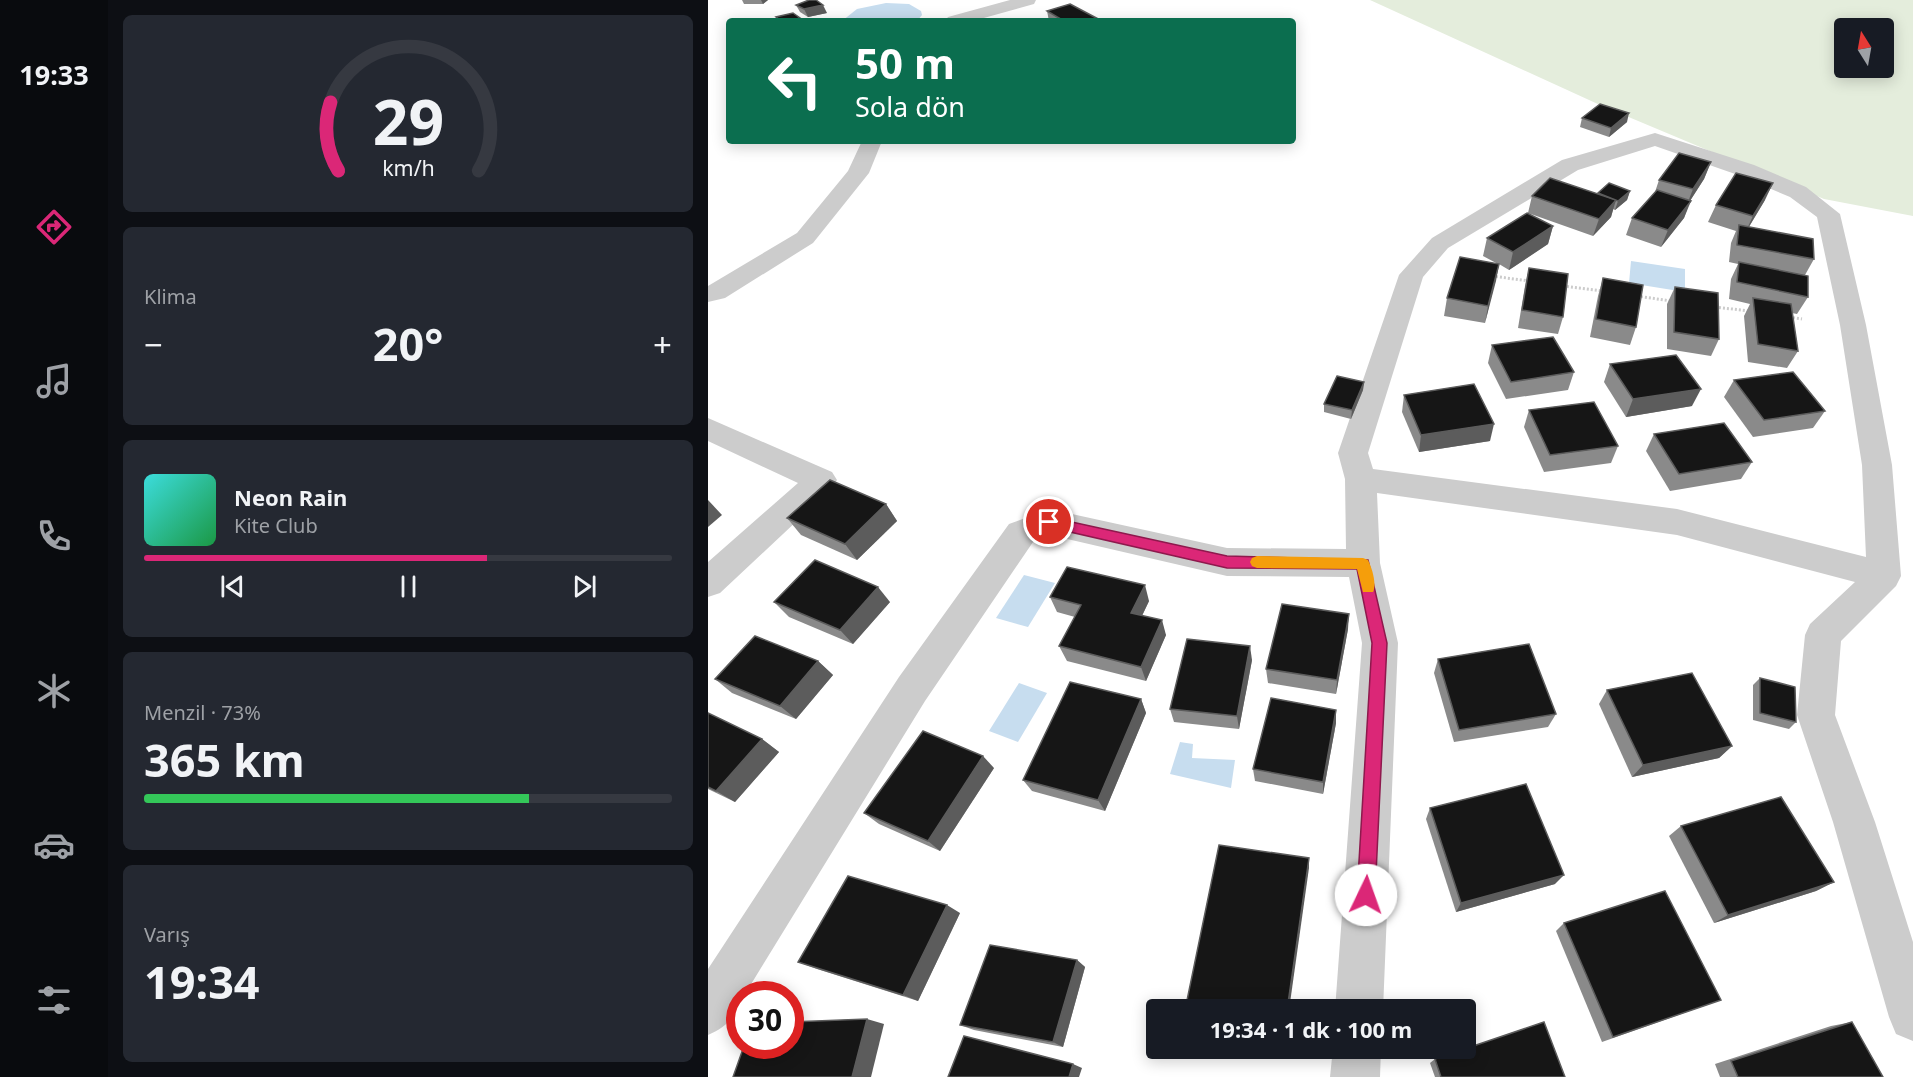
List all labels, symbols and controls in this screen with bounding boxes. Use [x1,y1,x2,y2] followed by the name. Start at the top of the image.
[1834,18,1894,78] north arrow
[1834,18,1894,78] map controls
[855,34,955,91] text: 50 m
[756,42,834,120] icon: left
[19,56,89,93] text: 19:33
[372,78,444,163] text: 29
[855,88,965,125] text: Sola dön
[382,153,434,182] text: km/h
[33,206,75,248] icon: directions
[144,283,197,310] text: Klima
[373,313,443,374] text: 20°
[144,322,163,367] text: −
[653,322,672,367] text: +
[33,360,75,402] icon: music
[234,482,347,512] text: Neon Rain
[1023,496,1074,547] pin
[1032,505,1065,538] icon: arrive
[234,512,318,539] text: Kite Club
[33,515,75,557] icon: phone
[216,570,249,603] icon: previous
[392,570,425,603] icon: pause
[568,570,601,603] icon: next
[33,670,75,712] icon: climate
[144,699,261,726] text: Menzil · 73%
[144,729,305,790] text: 365 km
[33,824,75,866] icon: car
[1334,863,1398,927] position arrow
[144,921,190,948] text: Varış
[144,951,260,1012] text: 19:34
[33,979,75,1021] icon: filters
[726,981,804,1059] speed limit sign: 30
[1210,1014,1412,1044] text: 19:34 · 1 dk · 100 m

